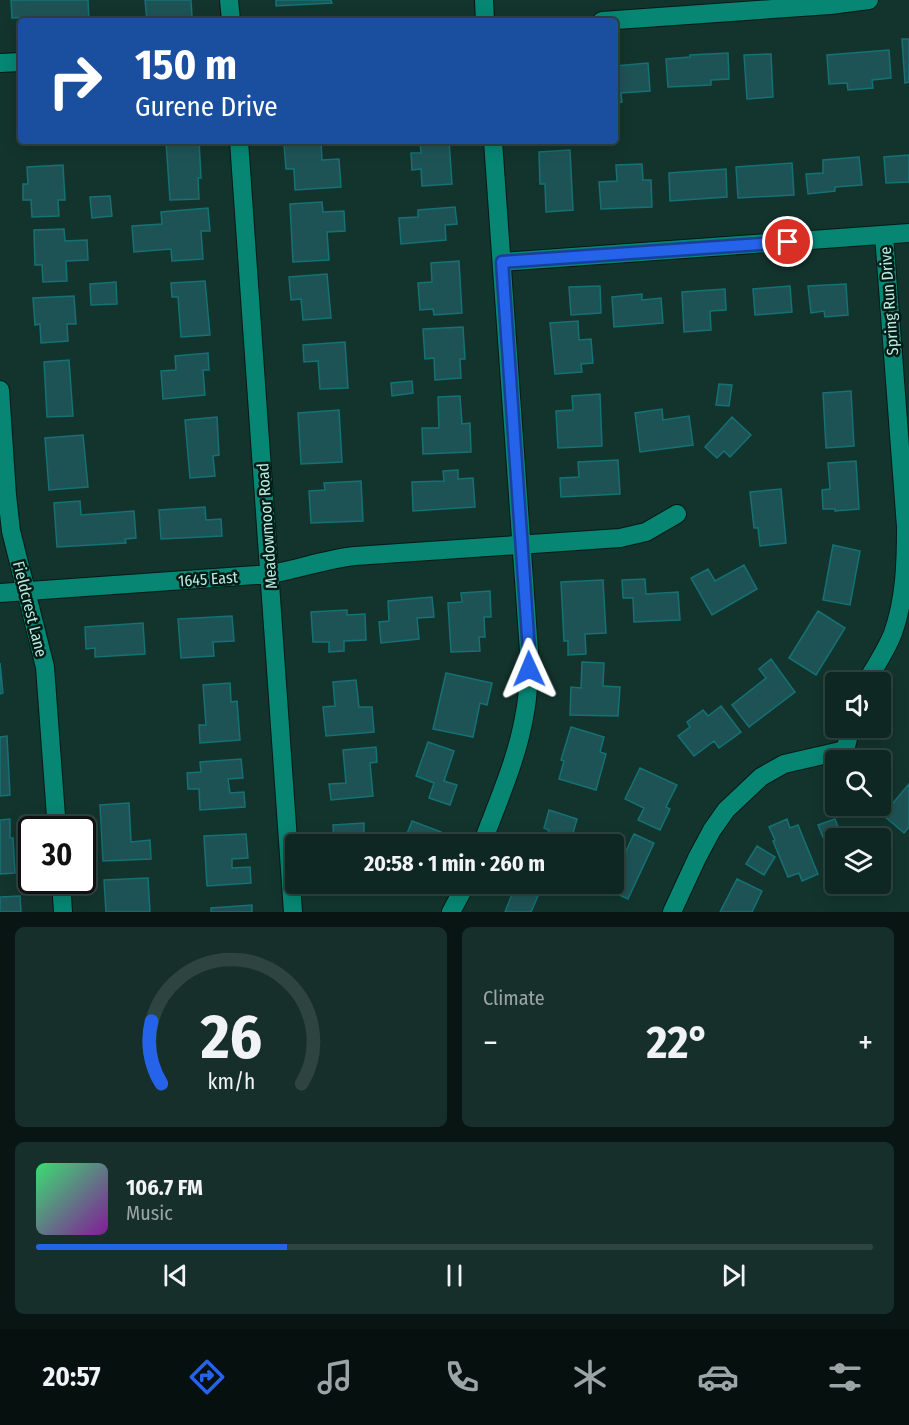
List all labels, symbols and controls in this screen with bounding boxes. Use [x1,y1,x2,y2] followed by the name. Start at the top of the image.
[135,40,237,90] text: 150 m
[36,42,114,120] icon: right
[135,91,278,123] text: Gurene Drive
[762,216,813,267] pin
[771,225,804,258] icon: arrive
[876,246,902,356] street label: Spring Run Drive
[253,462,281,590] street label: Meadowmoor Road
[9,559,51,659] street label: Fieldcrest Lane
[177,567,239,591] street label: 1645 East
[497,637,561,701] position arrow
[825,672,891,894] map controls
[825,672,891,738] button: sound
[825,750,891,816] button: search
[18,816,96,894] speed limit sign: 30
[825,828,891,894] button: layers
[364,850,545,877] text: 20:58 · 1 min · 260 m
[483,986,545,1010] text: Climate
[199,1000,262,1075] text: 26
[647,1016,709,1070] text: 22°
[483,1023,498,1063] text: −
[858,1023,873,1063] text: +
[207,1069,255,1095] text: km/h
[126,1174,203,1201] text: 106.7 FM
[126,1201,173,1225] text: Music
[159,1259,192,1292] icon: previous
[438,1259,471,1292] icon: pause
[717,1259,750,1292] icon: next
[186,1356,228,1398] icon: directions
[314,1356,356,1398] icon: music
[441,1356,483,1398] icon: phone
[569,1356,611,1398] icon: climate
[697,1356,739,1398] icon: car
[824,1356,866,1398] icon: filters
[43,1361,101,1393] text: 20:57

